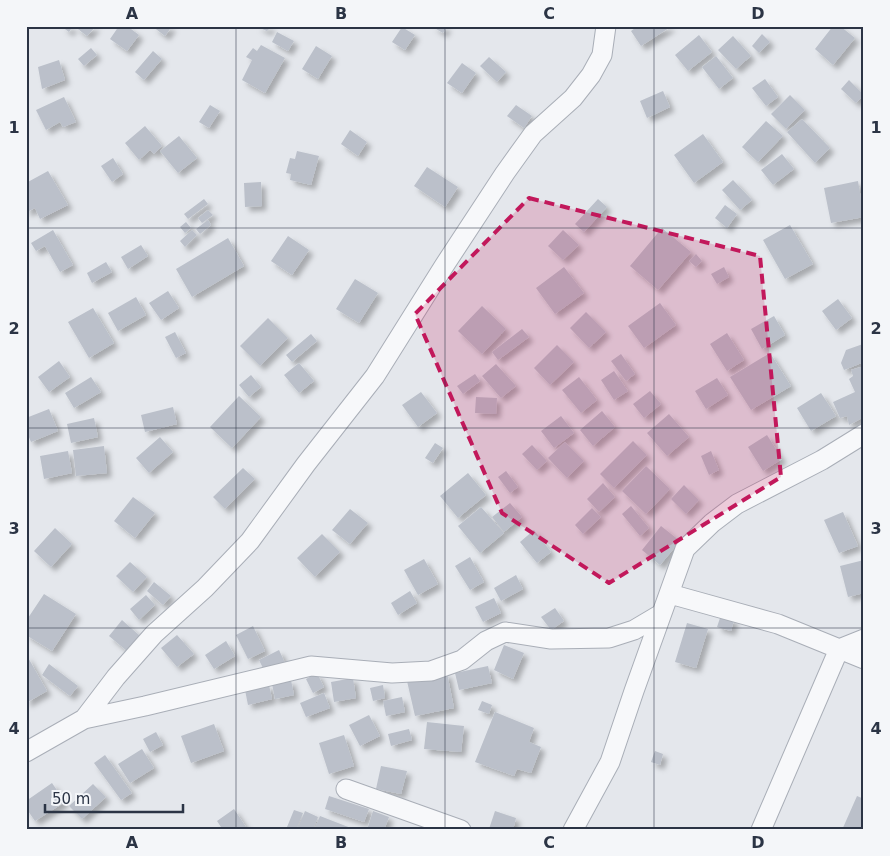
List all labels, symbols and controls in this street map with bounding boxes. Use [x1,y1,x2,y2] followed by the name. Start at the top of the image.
[126,4,139,23] text: A
[335,4,347,23] text: B
[543,4,555,23] text: C
[751,4,765,23] text: D
[8,118,20,137] text: 1
[870,118,882,137] text: 1
[8,319,20,338] text: 2
[870,319,882,338] text: 2
[8,519,20,538] text: 3
[870,519,882,538] text: 3
[8,719,20,738] text: 4
[870,719,882,738] text: 4
[45,781,182,813] scale bar
[52,790,90,808] text: 50 m
[126,833,139,852] text: A
[335,833,347,852] text: B
[543,833,555,852] text: C
[751,833,765,852] text: D

